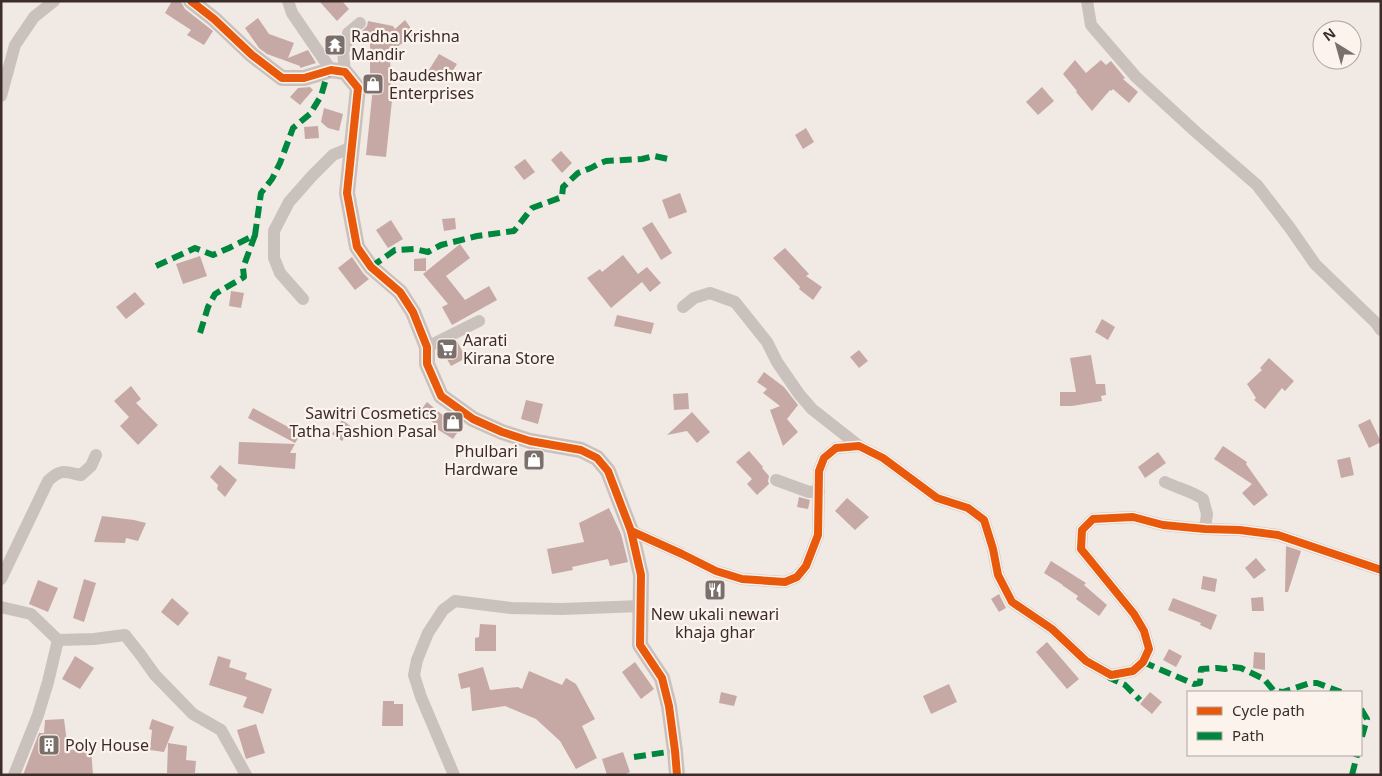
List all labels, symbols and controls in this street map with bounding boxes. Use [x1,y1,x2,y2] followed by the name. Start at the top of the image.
[1312,20,1362,70] north arrow
[1319,23,1339,45] text: N
[351,25,460,65] place label: Radha Krishna Mandir
[323,33,347,57] temple icon: Radha Krishna Mandir
[389,64,483,104] place label: baudeshwar Enterprises
[361,72,385,96] shop icon: baudeshwar Enterprises
[463,329,555,369] place label: Aarati Kirana Store
[435,337,459,361] supermarket icon: Aarati Kirana Store
[289,402,437,442] place label: Sawitri Cosmetics Tatha Fashion Pasal
[441,410,465,434] shop icon: Sawitri Cosmetics Tatha Fashion Pasal
[444,440,518,480] place label: Phulbari Hardware
[522,448,546,472] shop icon: Phulbari Hardware
[703,578,727,602] restaurant icon: New ukali newari khaja ghar
[651,603,779,643] place label: New ukali newari khaja ghar
[1187,691,1362,756] legend
[1232,700,1305,720] text: Cycle path
[1232,725,1264,745] text: Path
[37,733,61,757] building icon: Poly House
[65,734,149,756] place label: Poly House

